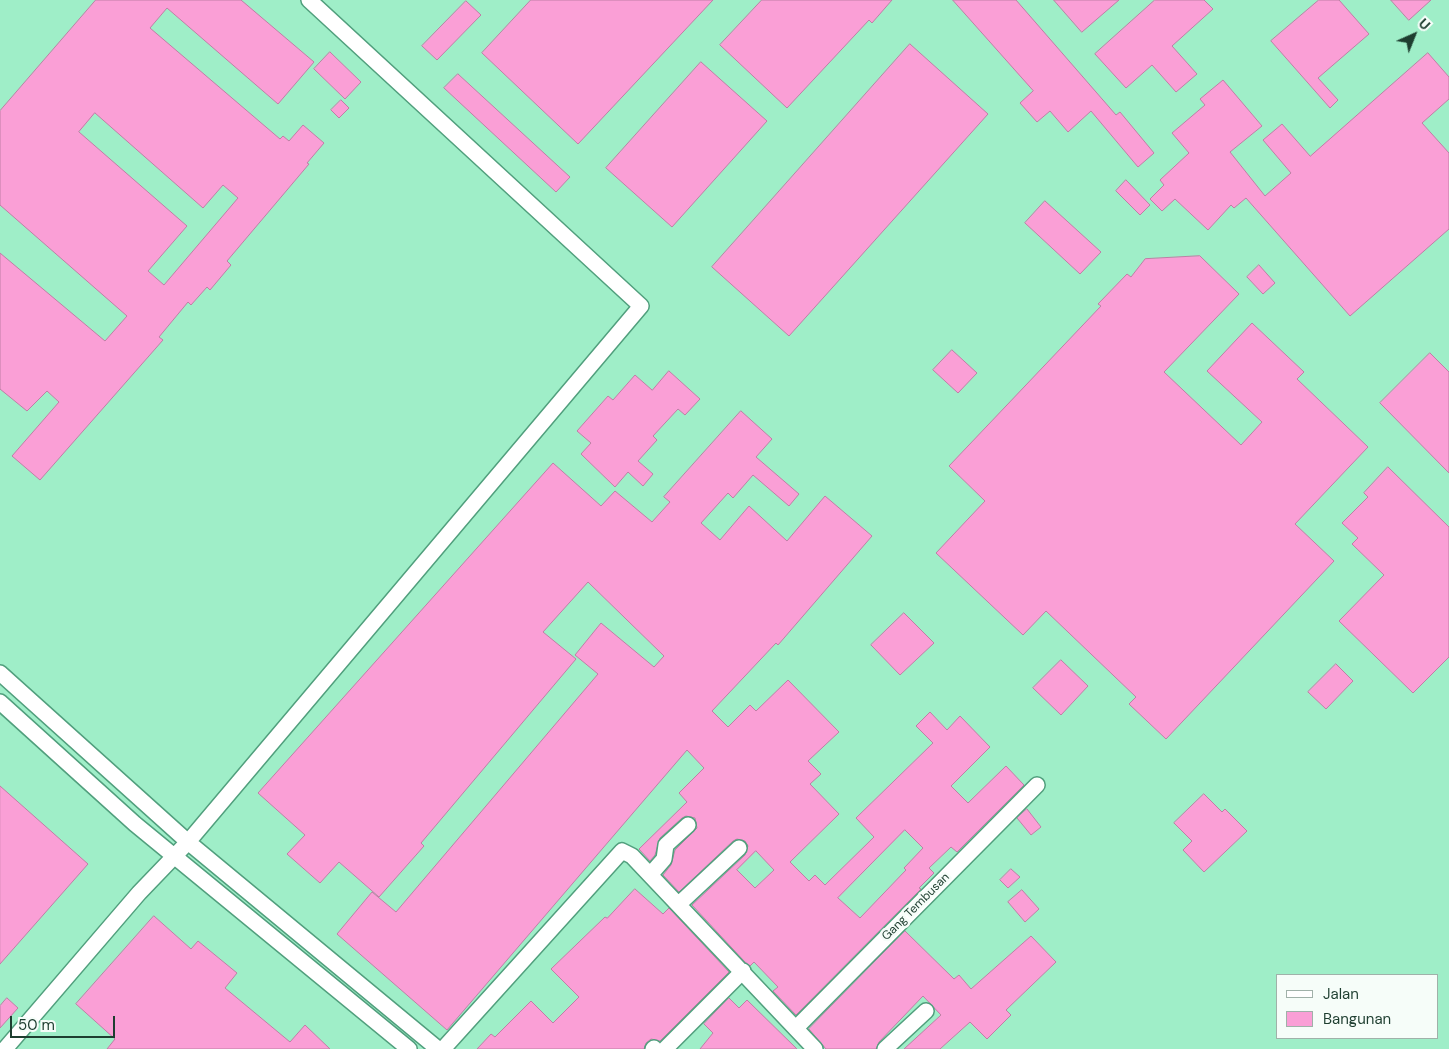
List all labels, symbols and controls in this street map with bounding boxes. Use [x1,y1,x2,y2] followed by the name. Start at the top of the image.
[1389,10,1439,60] north arrow
[1415,14,1434,34] text: U
[879,870,953,944] street label: Gang Tembusan
[1276,974,1439,1039] legend
[1323,984,1359,1004] text: Jalan
[12,1006,118,1038] scale bar
[1323,1009,1391,1029] text: Bangunan
[18,1015,55,1035] text: 50 m

